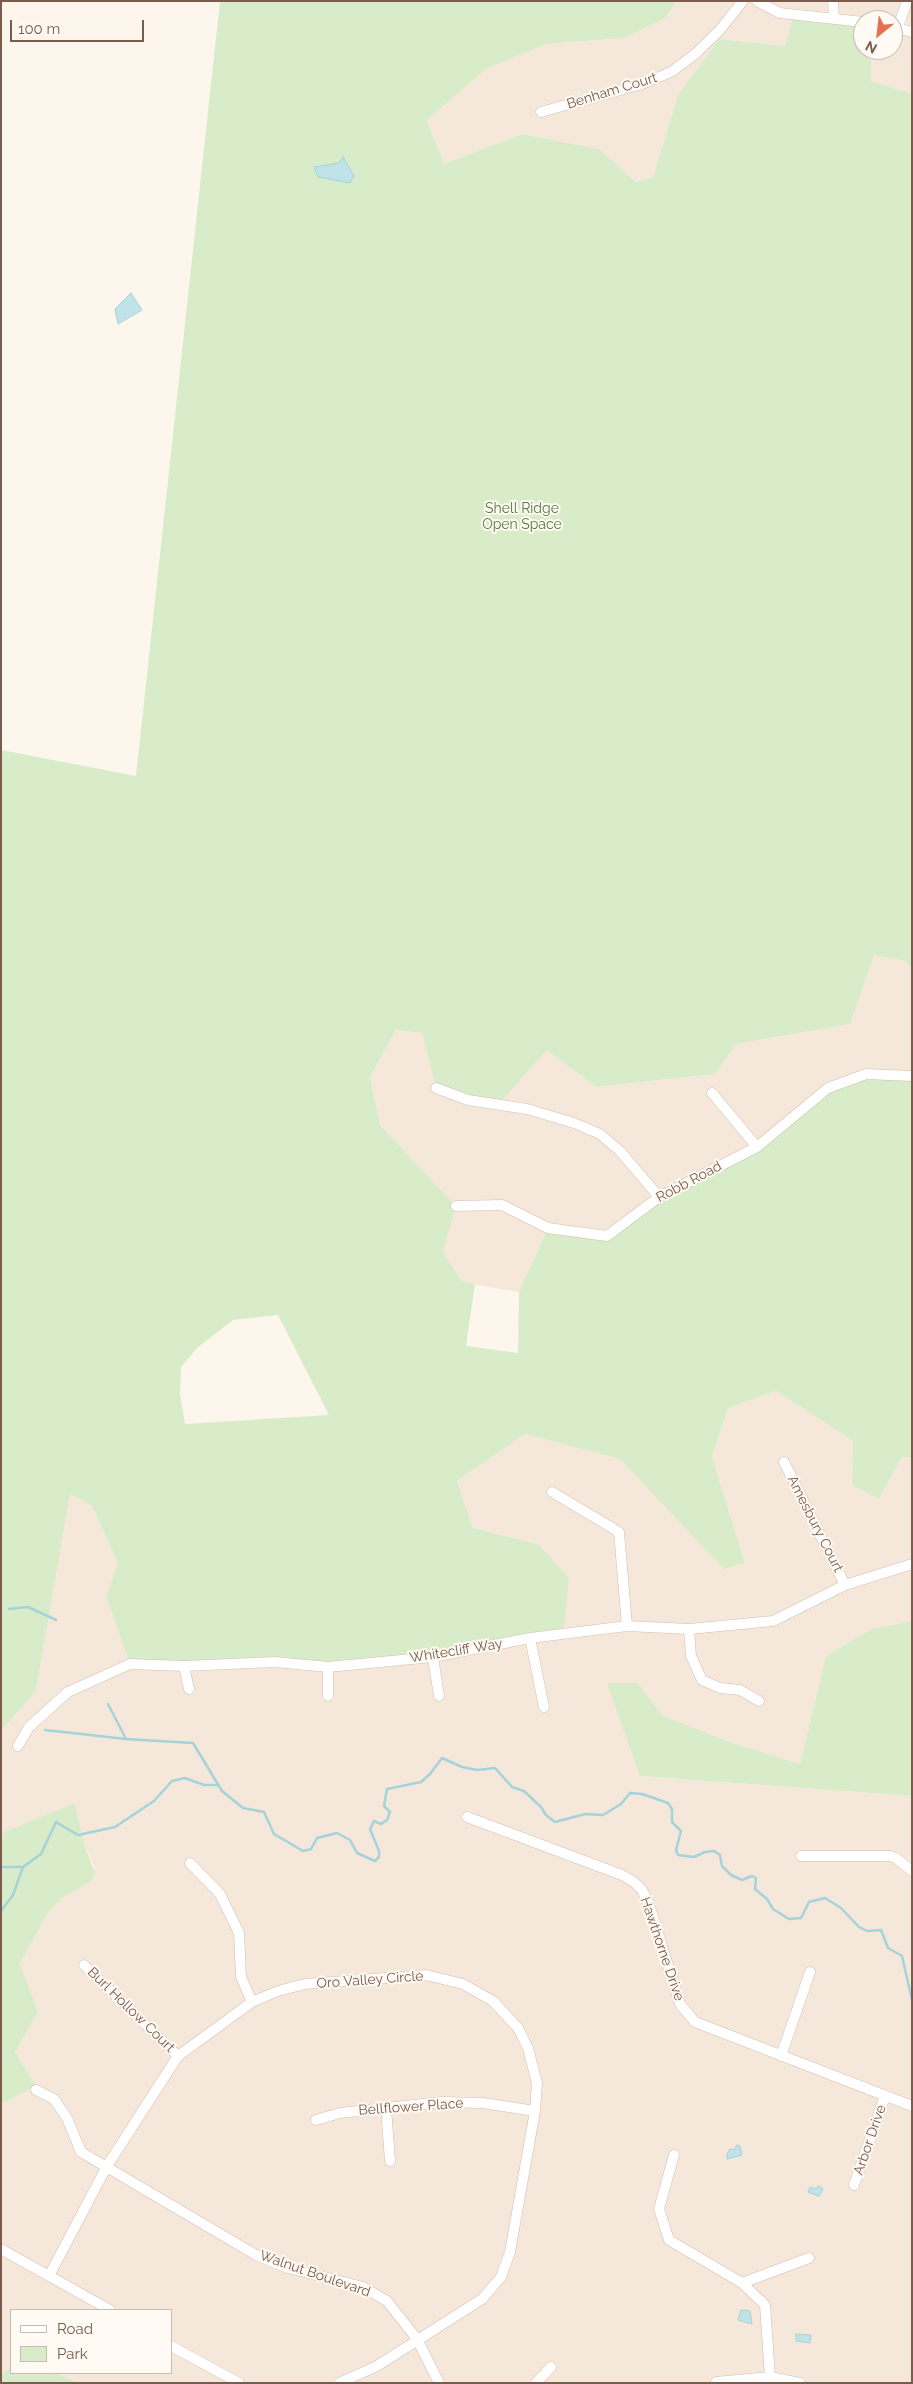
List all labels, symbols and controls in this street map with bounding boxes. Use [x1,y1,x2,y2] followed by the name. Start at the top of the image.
[12,10,146,42] scale bar
[853,10,903,60] north arrow
[18,20,60,38] text: 100 m
[863,38,880,57] text: N
[565,69,659,113] street label: Benham Court
[482,501,562,534] park label: Shell Ridge Open Space
[653,1158,725,1206] street label: Robb Road
[783,1473,847,1575] street label: Amesbury Court
[408,1635,504,1667] street label: Whitecliff Way
[636,1895,688,2003] street label: Hawthorne Drive
[84,1964,178,2056] street label: Burl Hollow Court
[316,1968,424,1992] street label: Oro Valley Circle
[358,2095,464,2119] street label: Bellflower Place
[850,2103,890,2177] street label: Arbor Drive
[257,2247,373,2301] street label: Walnut Boulevard
[10,2309,172,2374] legend
[57,2320,93,2338] text: Road
[57,2345,88,2363] text: Park

